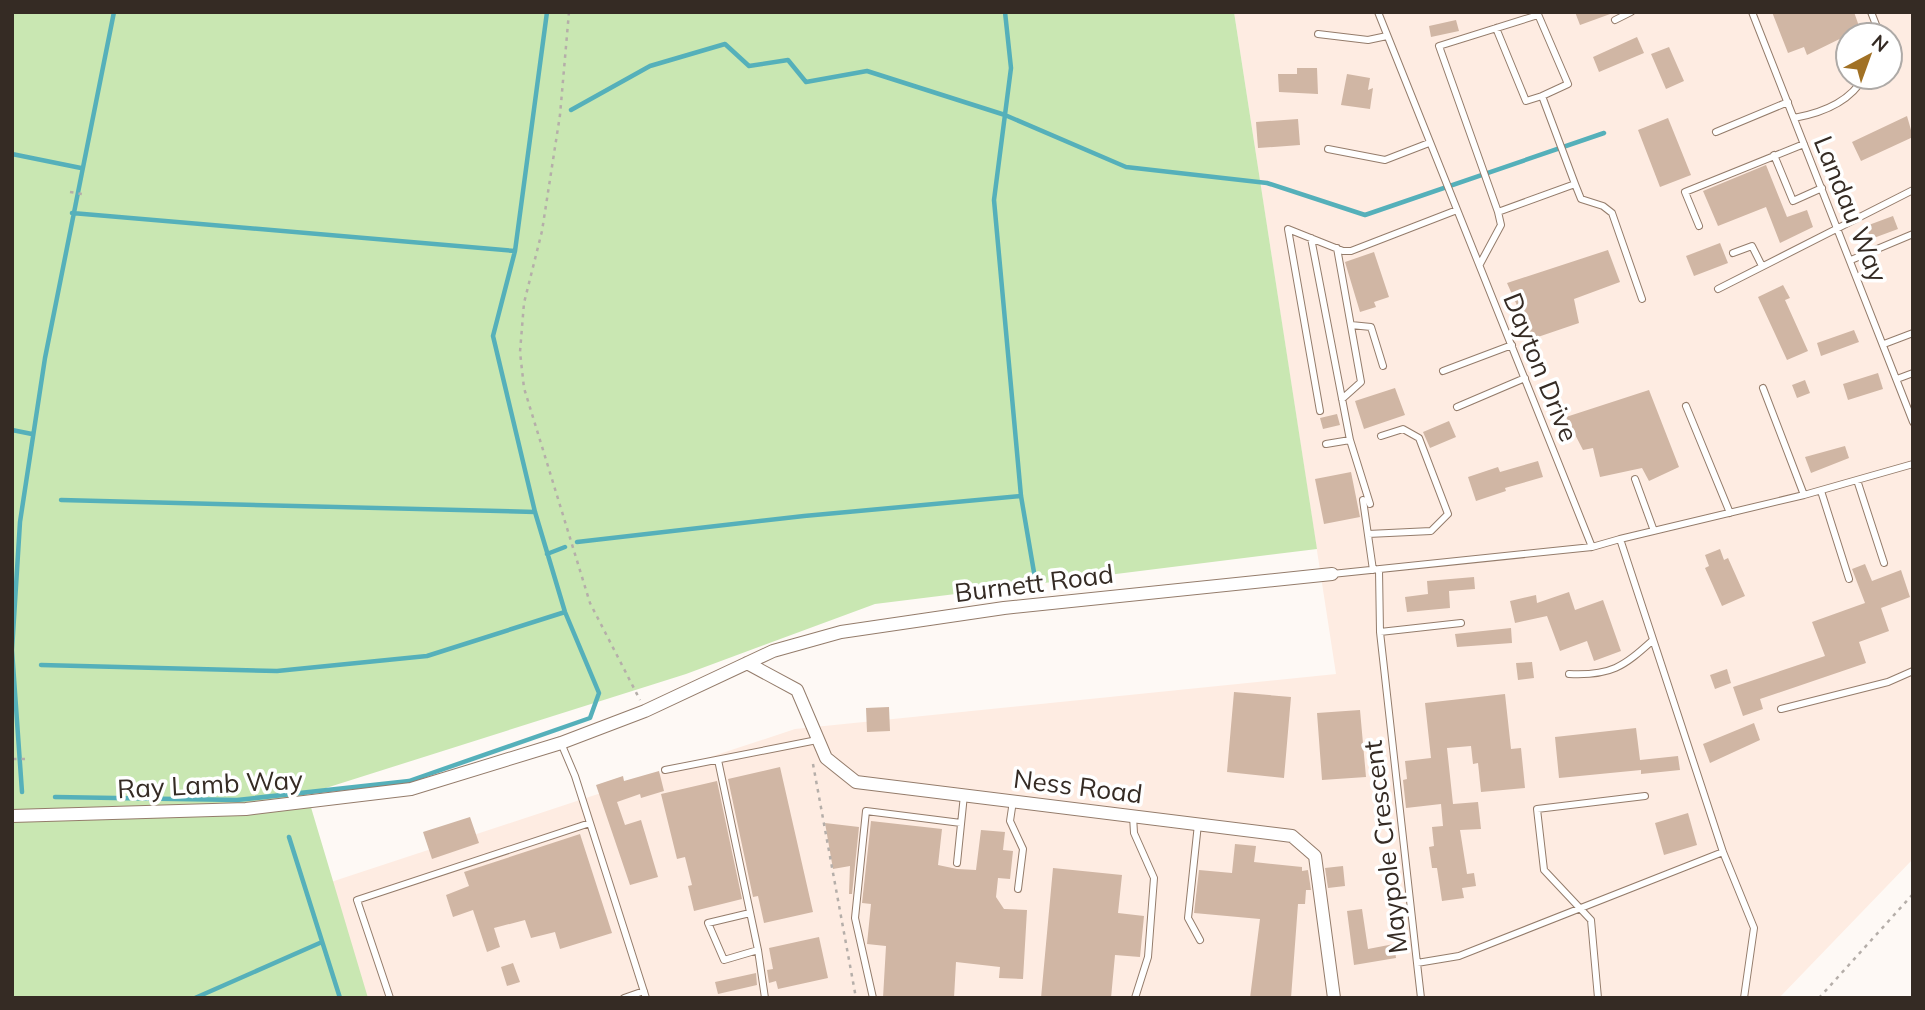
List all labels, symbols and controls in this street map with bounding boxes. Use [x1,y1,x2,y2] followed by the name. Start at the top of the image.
[1834,21,1904,91] north arrow
[1867,29,1893,57] text: N
[1807,131,1895,287] street label: Landau Way
[1496,288,1586,446] street label: Dayton Drive
[953,557,1115,609] street label: Burnett Road
[1356,739,1414,955] street label: Maypole Crescent
[1012,762,1144,810] street label: Ness Road
[116,763,304,805] street label: Ray Lamb Way

